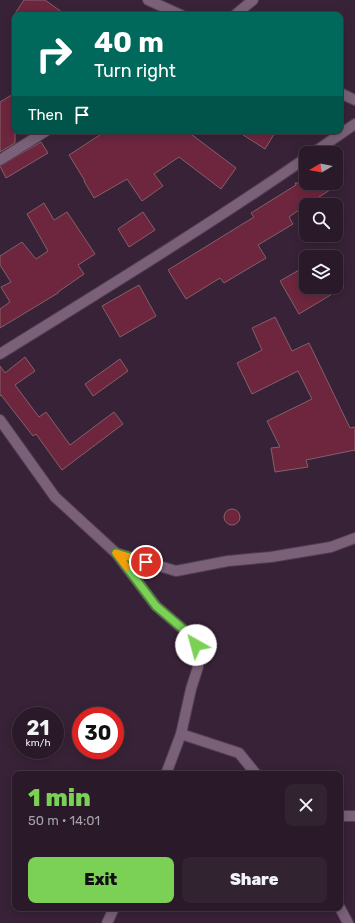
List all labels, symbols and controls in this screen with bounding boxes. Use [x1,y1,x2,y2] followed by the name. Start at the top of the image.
[94,26,164,59] text: 40 m
[28,28,80,80] icon: right
[94,60,176,82] text: Turn right
[71,104,93,126] icon: arrive
[28,106,63,124] text: Then
[299,146,343,190] north arrow
[299,146,343,294] map controls
[299,198,343,242] button: search
[299,250,343,294] button: layers
[129,545,163,579] pin
[135,551,157,573] icon: arrive
[175,624,217,666] position arrow
[72,707,124,759] speed limit sign: 30
[27,716,49,740] text: 21
[26,737,50,749] text: km/h
[28,784,91,812] text: 1 min
[285,784,327,826] button: close
[28,813,100,828] text: 50 m · 14:01
[28,857,174,903] button: Exit
[182,857,327,903] button: Share

